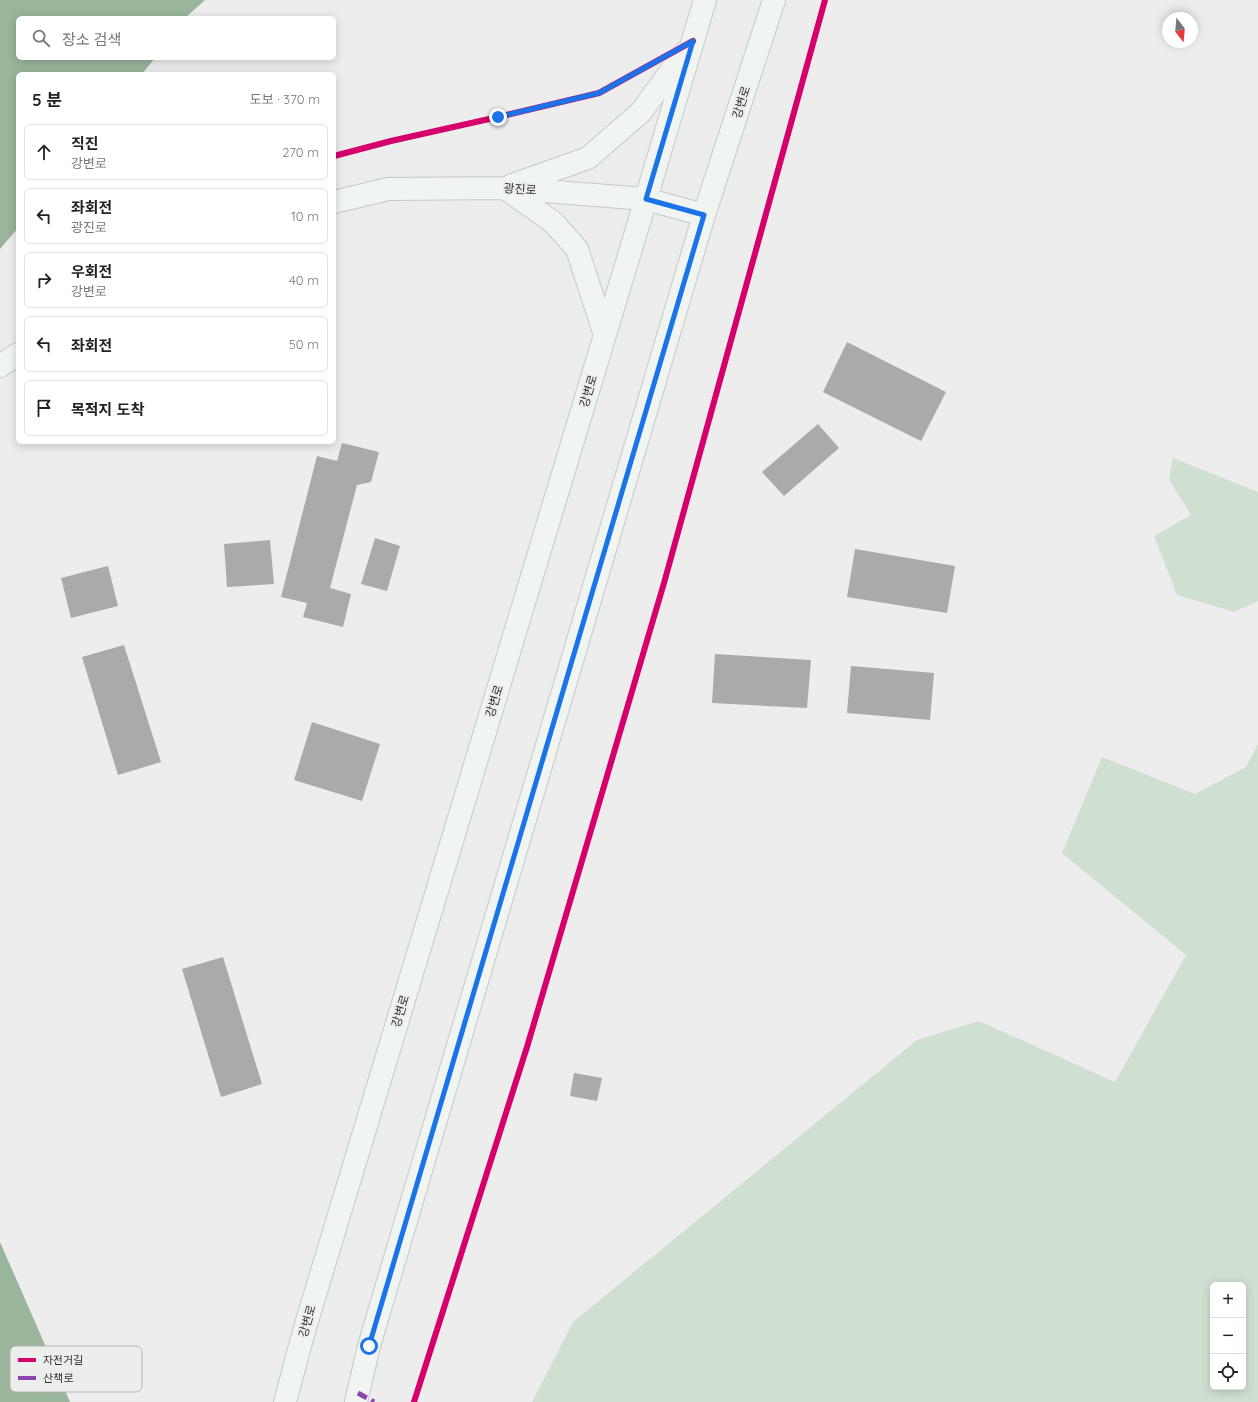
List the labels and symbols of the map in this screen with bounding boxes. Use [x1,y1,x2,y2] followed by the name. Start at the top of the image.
[1162,12,1198,48] north arrow
[729,84,753,120] street label: 강변로
[489,108,507,126] route end
[503,180,537,198] street label: 광진로
[576,373,600,409] street label: 강변로
[482,683,506,719] street label: 강변로
[388,993,412,1029] street label: 강변로
[295,1303,319,1339] street label: 강변로
[360,1337,378,1355] route start
[10,1346,142,1392] legend
[43,1353,83,1367] text: 자전거길
[43,1371,73,1385] text: 산책로

